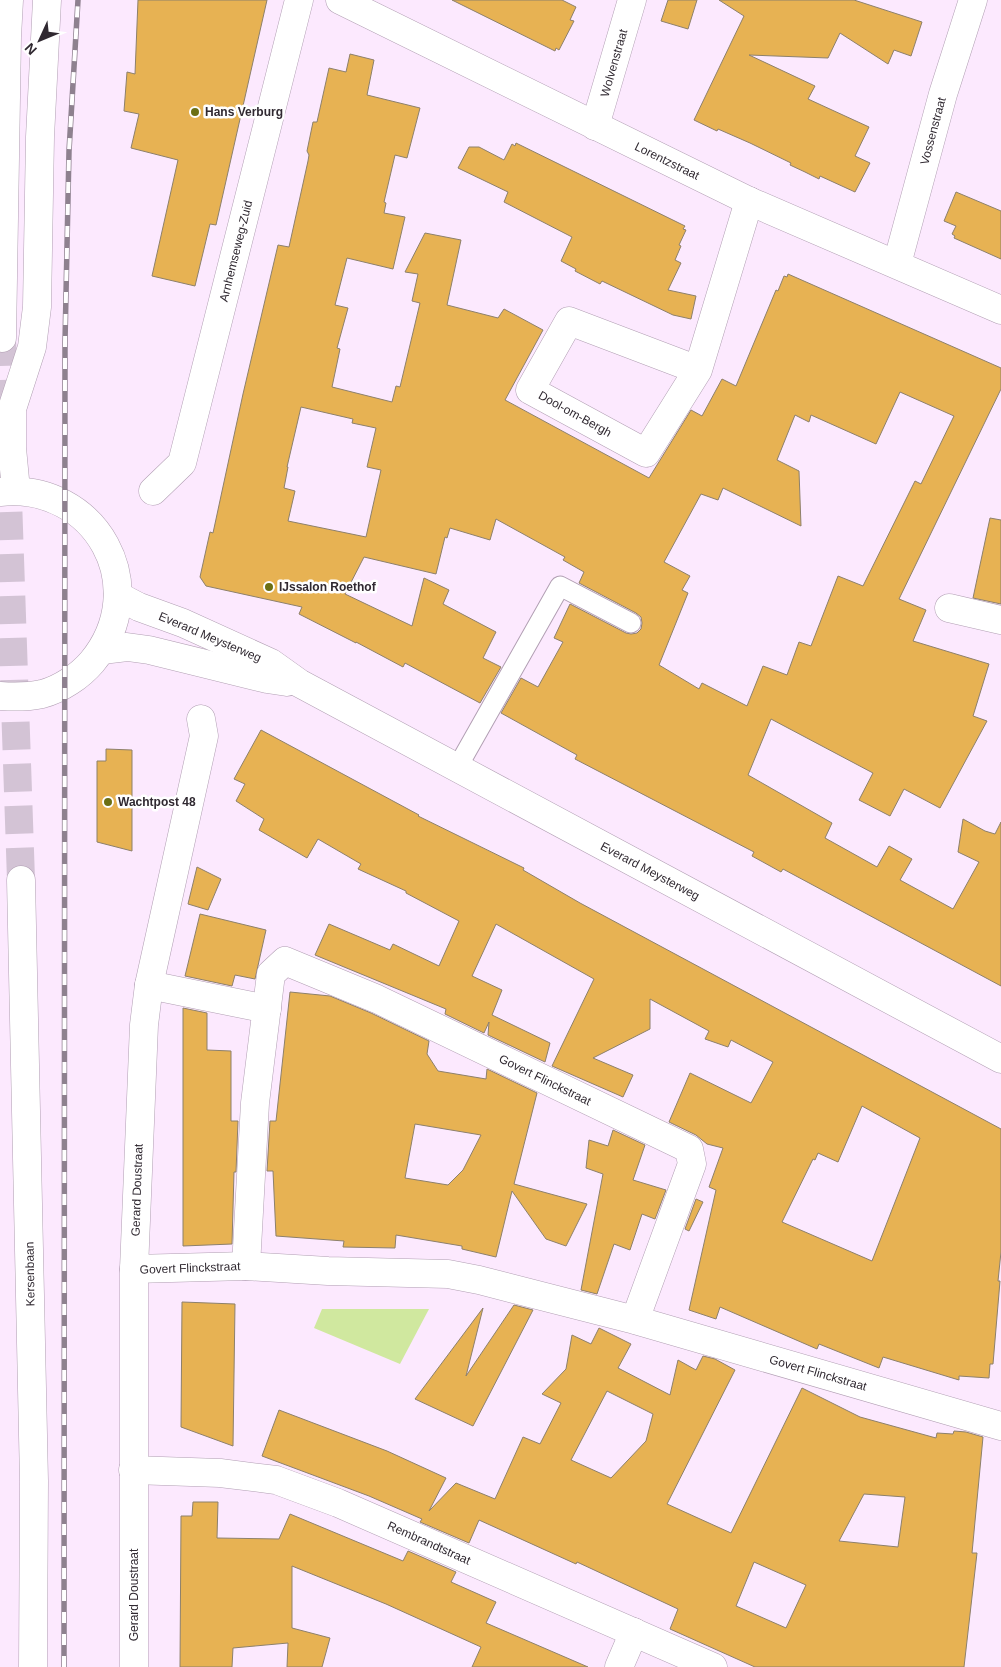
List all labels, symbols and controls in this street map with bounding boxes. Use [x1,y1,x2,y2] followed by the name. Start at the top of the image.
[15,15,65,65] north arrow
[598,27,631,98] street label: Wolvenstraat
[21,40,40,58] text: N
[917,95,949,166] street label: Vossenstraat
[205,105,283,119] place label: Hans Verburg
[189,106,201,118] marker: Hans Verburg
[632,139,702,183] street label: Lorentzstraat
[217,199,255,303] street label: Arnhemseweg-Zuid
[536,388,614,440] street label: Dool-om-Bergh
[279,580,377,594] place label: IJssalon Roethof
[263,581,275,593] marker: IJssalon Roethof
[157,609,263,665] street label: Everard Meysterweg
[118,795,196,809] place label: Wachtpost 48
[102,796,114,808] marker: Wachtpost 48
[598,839,702,903] street label: Everard Meysterweg
[497,1052,594,1109] street label: Govert Flinckstraat
[128,1143,146,1237] street label: Gerard Doustraat
[22,1242,38,1306] street label: Kersenbaan
[139,1259,241,1277] street label: Govert Flinckstraat
[768,1352,869,1394] street label: Govert Flinckstraat
[385,1518,473,1568] street label: Rembrandtstraat
[127,1548,141,1641] street label: Gerard Doustraat

